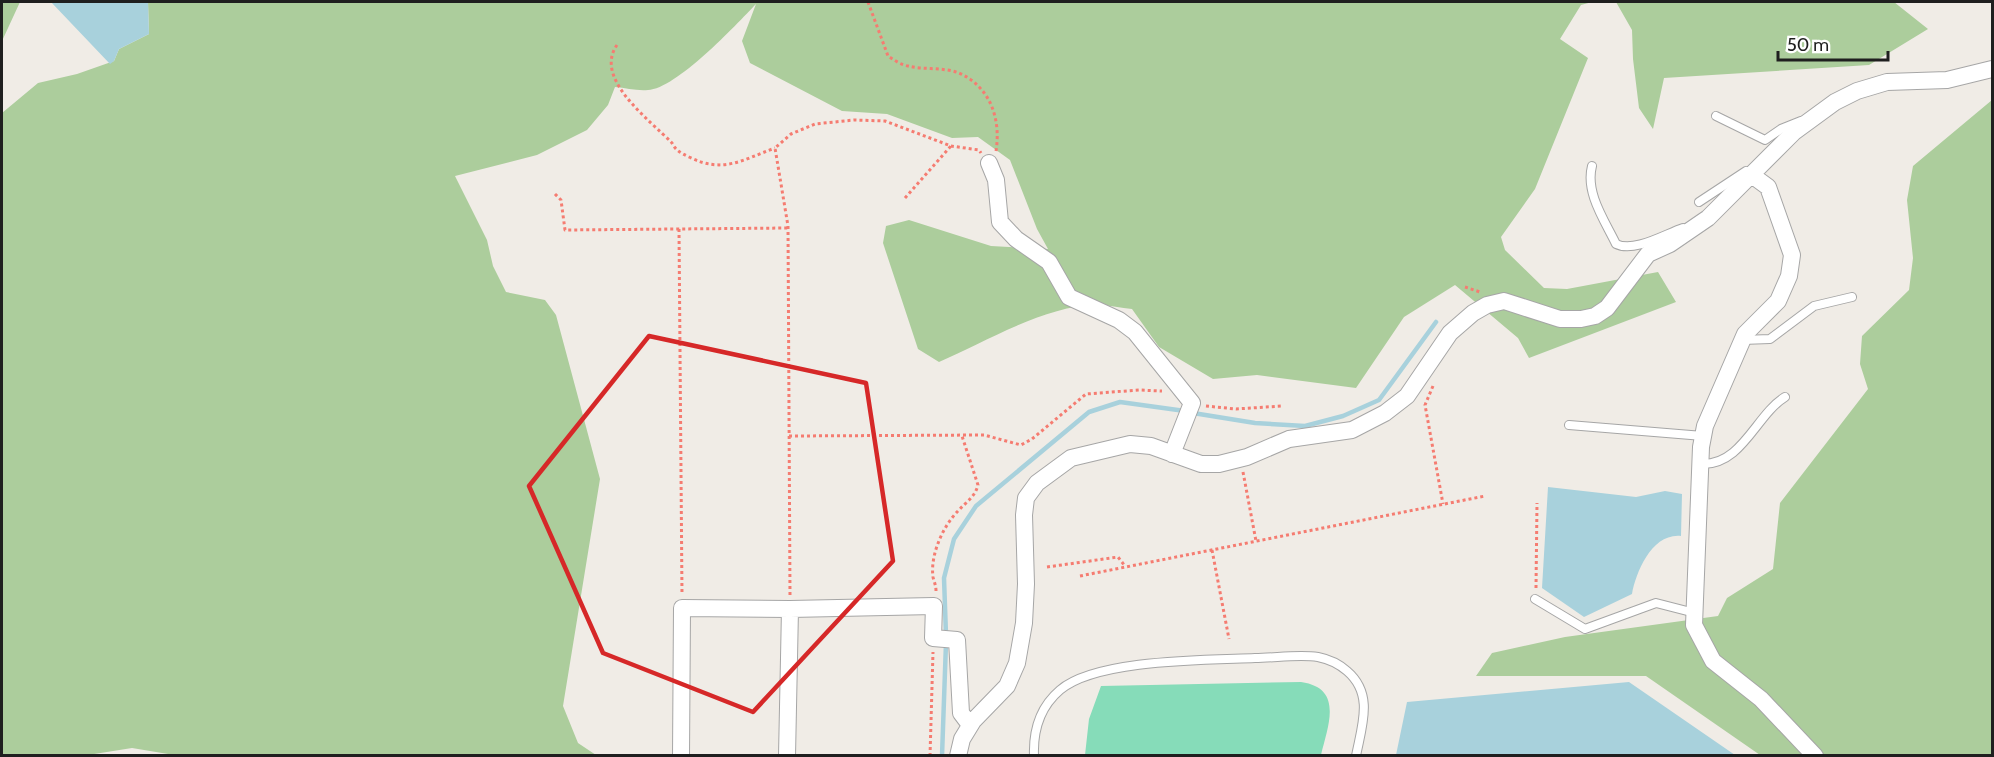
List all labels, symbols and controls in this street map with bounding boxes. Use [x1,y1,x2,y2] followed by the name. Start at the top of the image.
[1778,24,1888,62] scale bar
[1787,34,1829,56] text: 50 m

